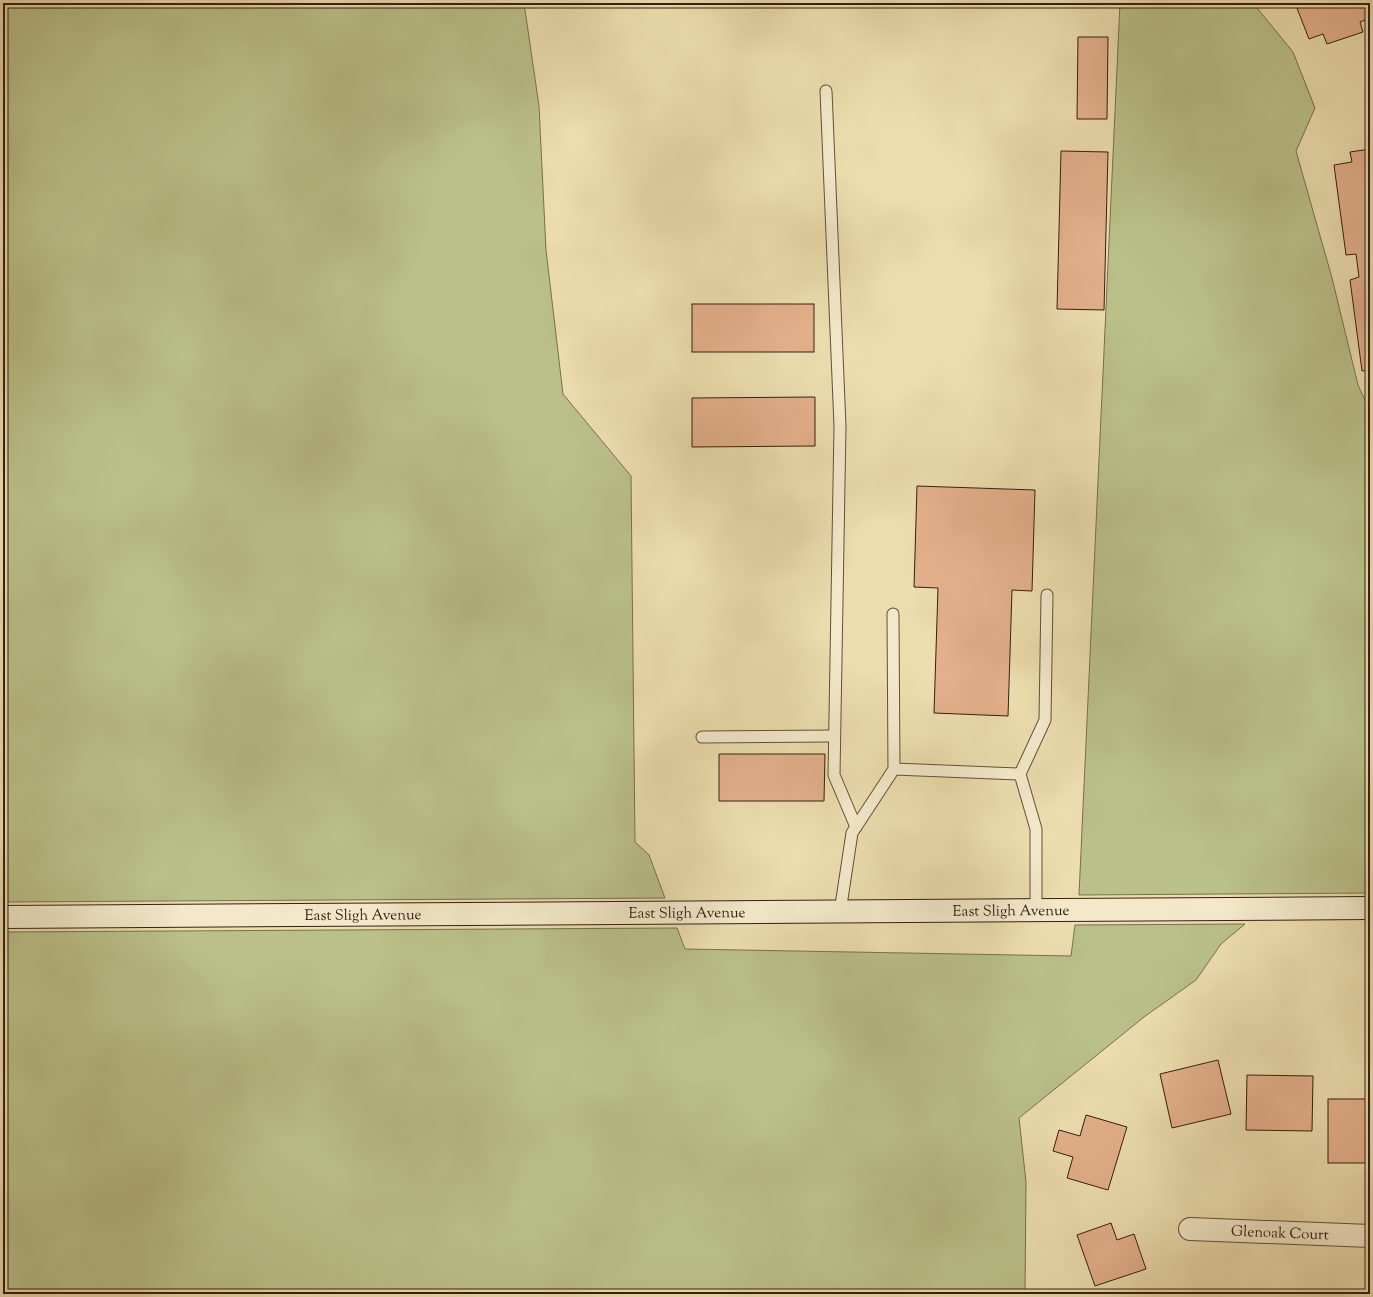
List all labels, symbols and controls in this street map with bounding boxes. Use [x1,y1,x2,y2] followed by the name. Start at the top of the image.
[952,901,1070,923] street label: East Sligh Avenue
[628,903,746,925] street label: East Sligh Avenue
[304,905,422,927] street label: East Sligh Avenue
[1231,1222,1329,1246] street label: Glenoak Court

